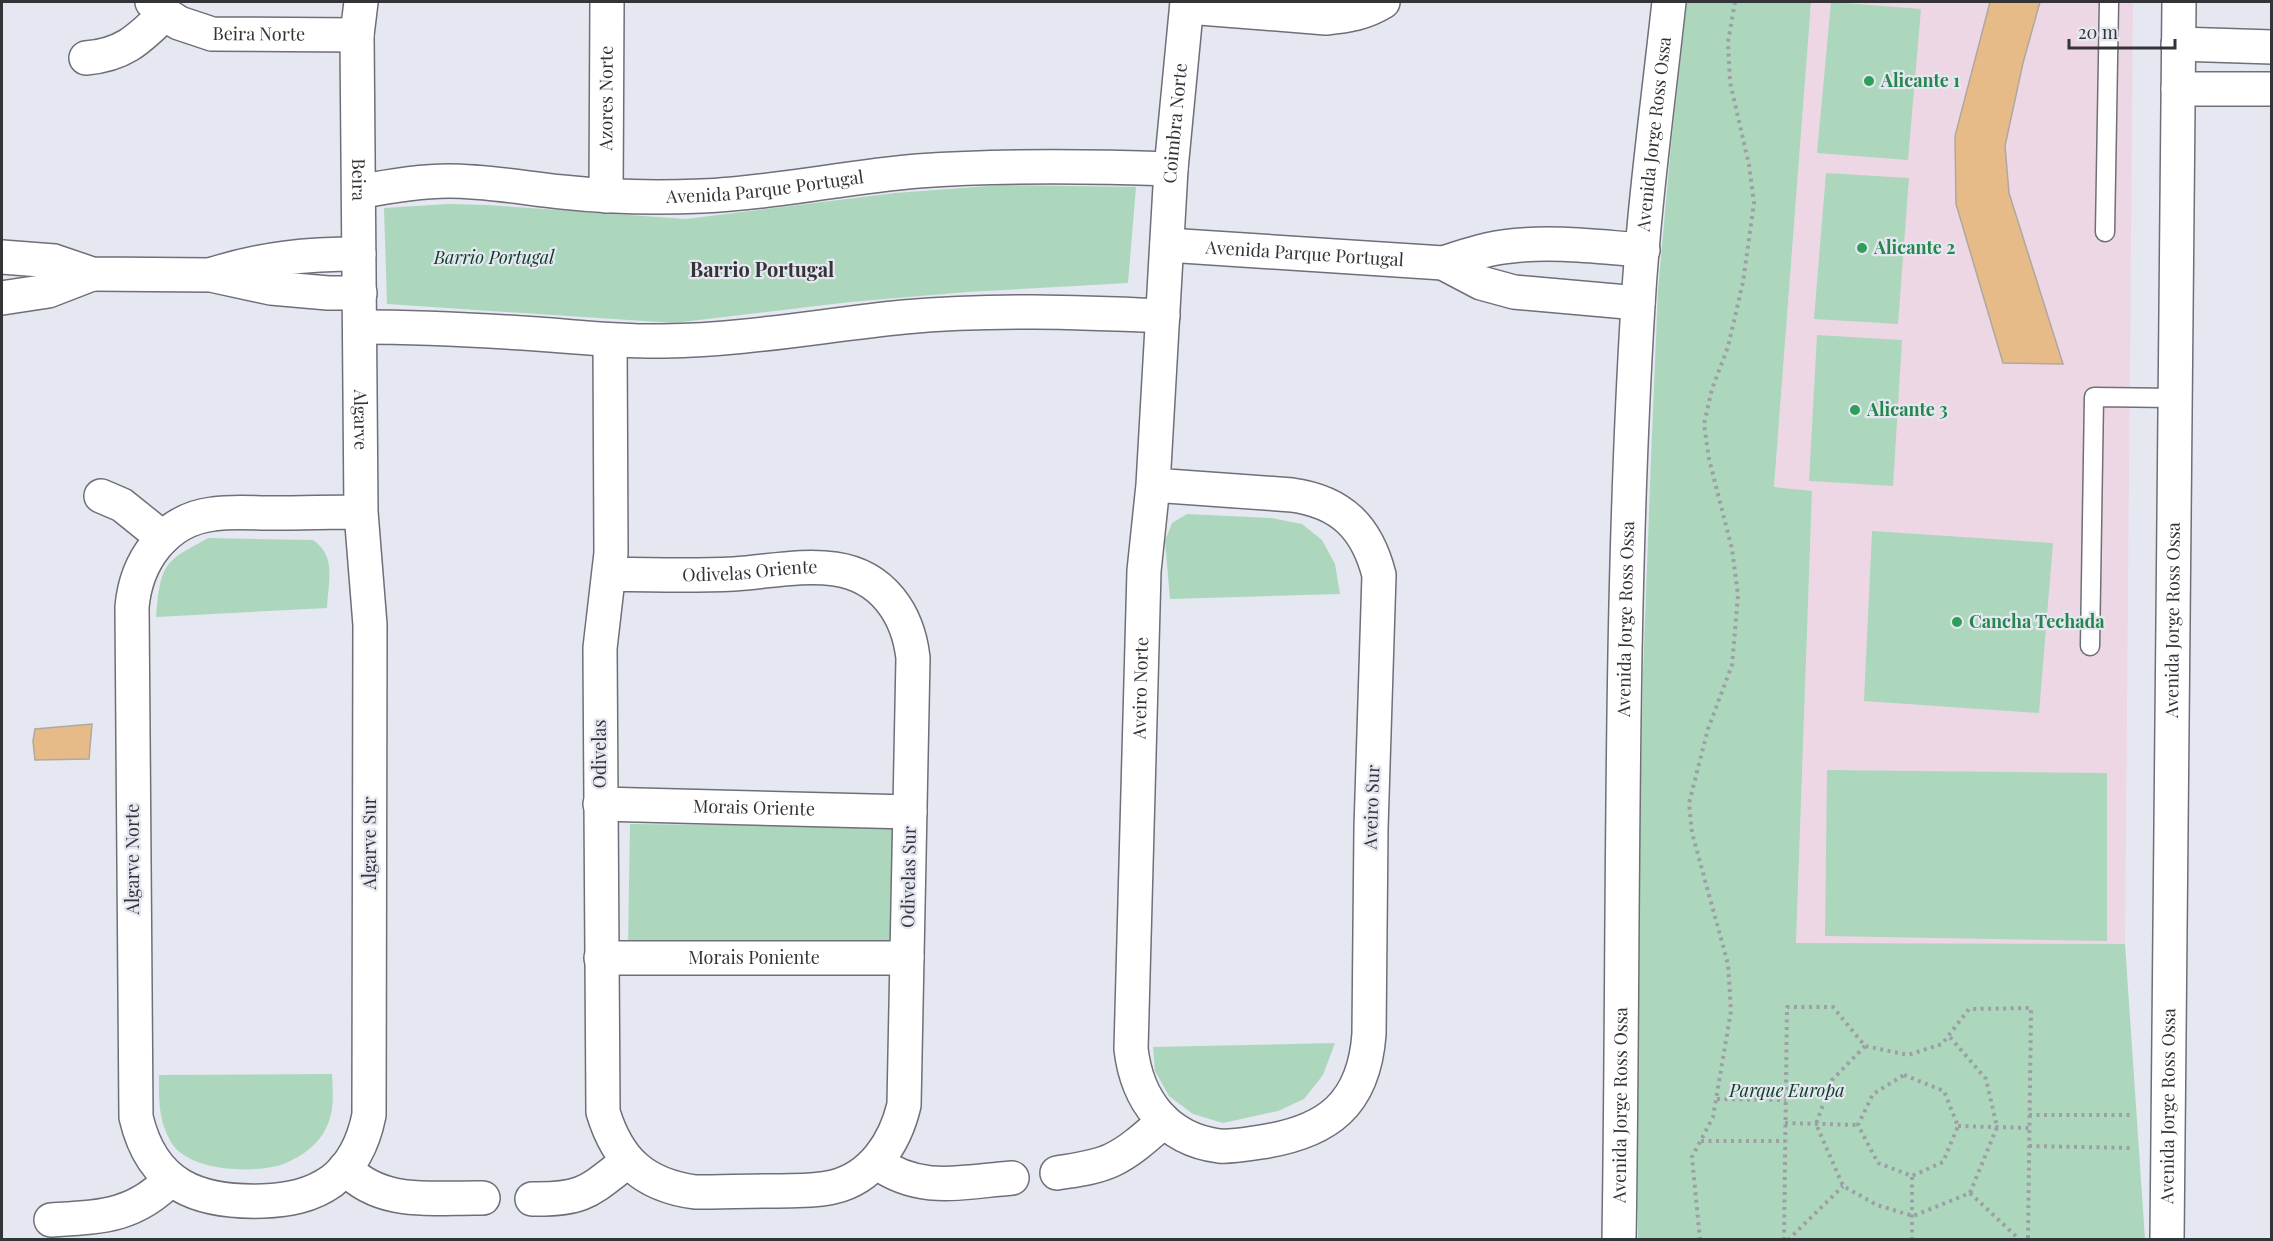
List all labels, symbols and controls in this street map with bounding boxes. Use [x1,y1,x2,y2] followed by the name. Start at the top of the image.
[2069,12,2176,50] scale bar
[2078,20,2118,44] text: 20 m
[212,21,305,46] street label: Beira Norte
[1631,35,1676,233] street label: Avenida Jorge Ross Ossa
[593,46,618,151] street label: Azores Norte
[1157,62,1192,184] street label: Coimbra Norte
[1880,68,1960,92] place label: Alicante 1
[1862,74,1876,88] marker: Alicante 1
[347,158,371,201] street label: Beira
[665,164,865,208] street label: Avenida Parque Portugal
[1204,234,1405,271] street label: Avenida Parque Portugal
[1873,235,1955,259] place label: Alicante 2
[1855,241,1869,255] marker: Alicante 2
[433,245,555,269] park label: Barrio Portugal
[690,255,834,282] district label: Barrio Portugal
[349,388,373,450] street label: Algarve
[1866,397,1948,421] place label: Alicante 3
[1848,403,1862,417] marker: Alicante 3
[1611,521,1639,718] street label: Avenida Jorge Ross Ossa
[2159,522,2185,719] street label: Avenida Jorge Ross Ossa
[682,554,817,586] street label: Odivelas Oriente
[1969,609,2105,633] place label: Cancha Techada
[1950,615,1964,629] marker: Cancha Techada
[1126,637,1153,740] street label: Aveiro Norte
[587,720,611,788] street label: Odivelas
[1357,764,1384,851] street label: Aveiro Sur
[693,793,815,821] street label: Morais Oriente
[357,796,381,891] street label: Algarve Sur
[120,804,144,915] street label: Algarve Norte
[895,826,921,928] street label: Odivelas Sur
[688,945,820,969] street label: Morais Poniente
[1607,1007,1632,1204] street label: Avenida Jorge Ross Ossa
[2154,1008,2180,1205] street label: Avenida Jorge Ross Ossa
[1728,1078,1845,1102] park label: Parque Europa

